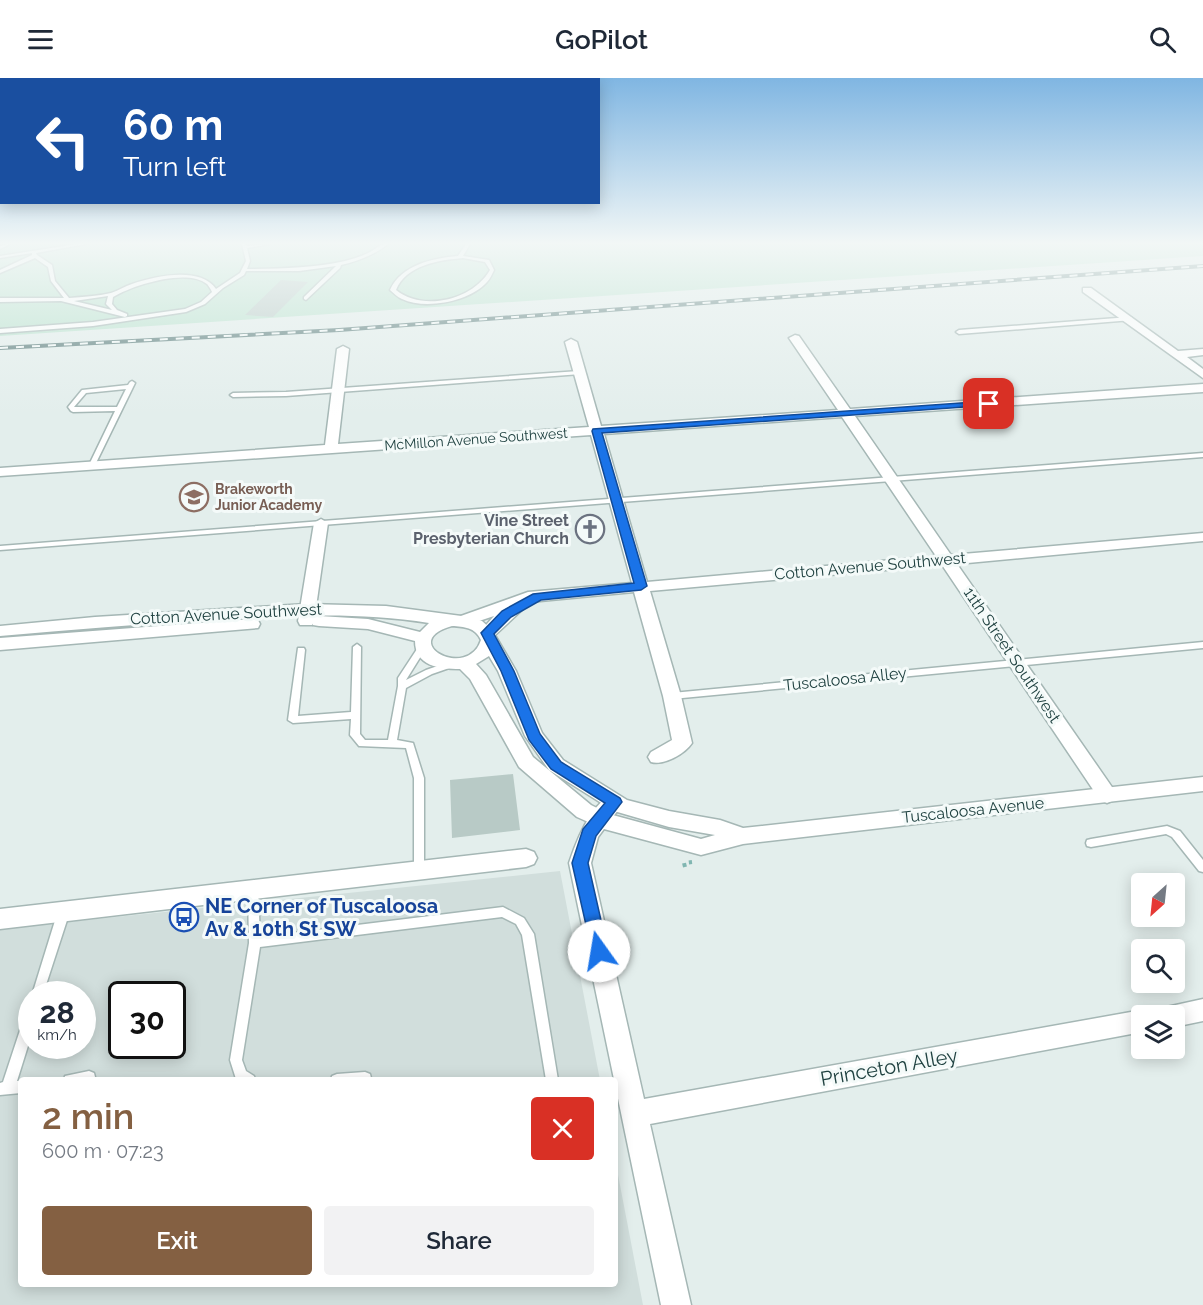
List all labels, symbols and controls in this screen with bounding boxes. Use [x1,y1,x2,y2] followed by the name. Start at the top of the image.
[24,23,57,56] icon: menu
[1146,23,1179,56] icon: search
[555,24,648,55] text: GoPilot
[123,101,223,150] text: 60 m
[24,102,102,180] icon: left
[123,151,226,182] text: Turn left
[963,378,1014,429] pin
[972,387,1005,420] icon: arrive
[384,425,569,453] street label: McMillon Avenue Southwest
[178,481,210,513] school or university icon: Brakeworth Junior Academy
[215,481,322,513] place label: Brakeworth Junior Academy
[413,511,569,548] place label: Vine Street Presbyterian Church
[574,513,606,545] church icon: Vine Street Presbyterian Church
[774,548,967,584] street label: Cotton Avenue Southwest
[960,584,1065,727] street label: 11th Street Southwest
[130,599,323,629] street label: Cotton Avenue Southwest
[782,663,908,695] street label: Tuscaloosa Alley
[901,793,1045,827] street label: Tuscaloosa Avenue
[1131,873,1185,927] north arrow
[1131,873,1185,1059] map controls
[205,894,438,941] place label: NE Corner of Tuscaloosa Av & 10th St SW
[168,901,200,933] bus stop icon: NE Corner of Tuscaloosa Av & 10th St SW
[567,919,631,983] position arrow
[1131,939,1185,993] button: search
[108,981,186,1059] speed limit sign: 30
[39,995,75,1030] text: 28
[1131,1005,1185,1059] button: layers
[37,1026,77,1044] text: km/h
[818,1043,960,1091] street label: Princeton Alley
[42,1095,134,1137] text: 2 min
[531,1097,594,1160] button: close
[42,1139,164,1163] text: 600 m · 07:23
[42,1206,312,1275] button: Exit
[324,1206,594,1275] button: Share

